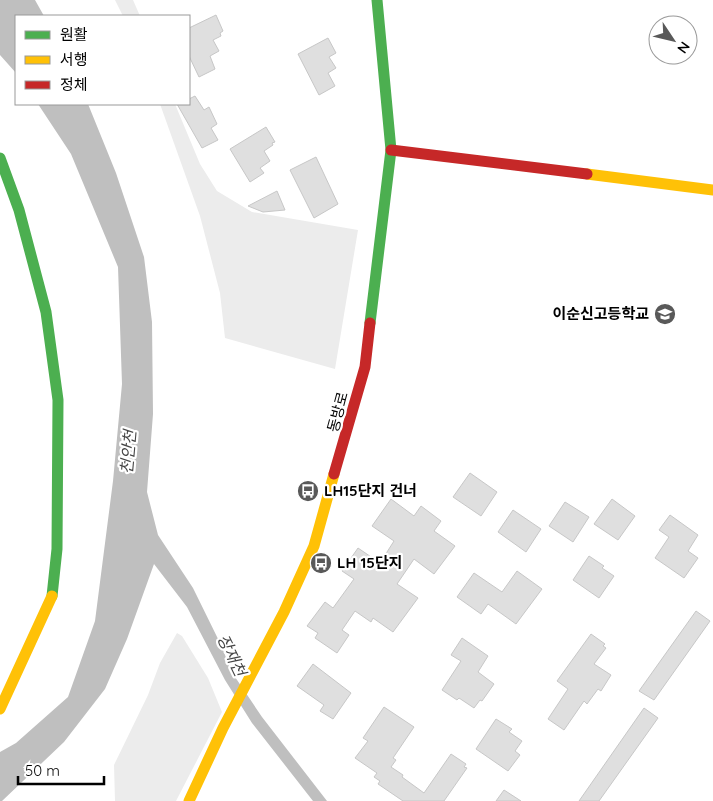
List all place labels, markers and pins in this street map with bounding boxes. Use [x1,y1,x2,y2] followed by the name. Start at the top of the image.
[653,302,677,326] school or university icon: 이순신고등학교
[552,304,649,323] place label: 이순신고등학교
[296,479,320,503] bus stop icon: LH15단지 건너
[324,481,417,500] place label: LH15단지 건너
[309,551,333,575] bus stop icon: LH 15단지
[337,553,403,572] place label: LH 15단지

